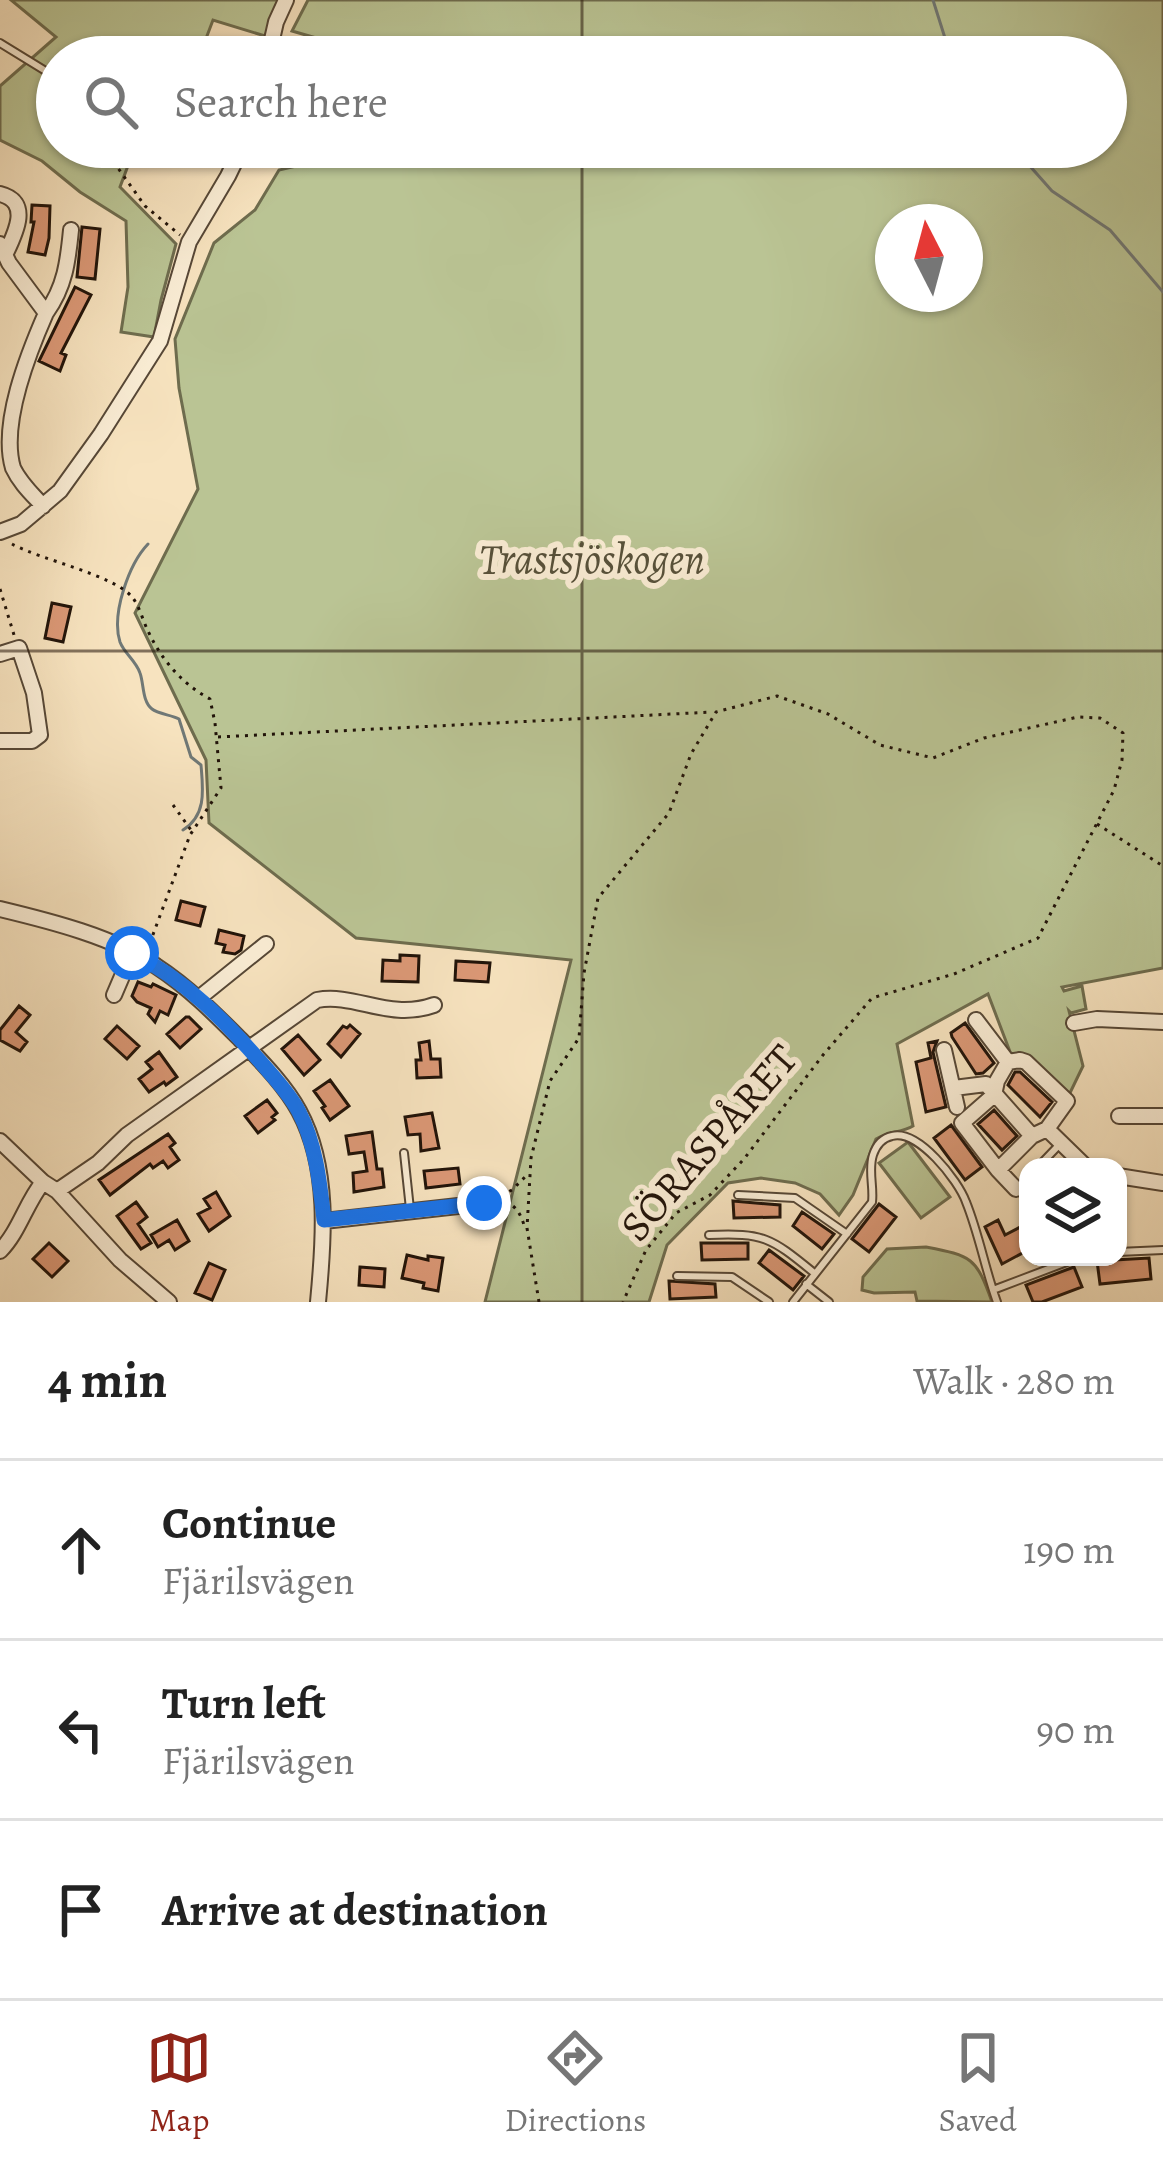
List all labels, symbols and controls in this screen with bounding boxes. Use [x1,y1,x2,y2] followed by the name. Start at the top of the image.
[36,36,1127,168] search box
[78,69,144,135] icon: search
[174,71,388,133] text: Search here
[875,204,983,312] north arrow
[479,530,705,587] park label: Trastsjöskogen
[105,926,159,980] route start
[607,1032,810,1253] street label: SÖRASPÅRET
[1019,1158,1127,1266] map controls
[1019,1158,1127,1266] button: layers
[457,1176,511,1230] route end
[48,1345,167,1415] text: 4 min
[913,1354,1115,1407] text: Walk · 280 m
[162,1492,336,1554] text: Continue
[48,1517,114,1583] icon: ahead
[1023,1523,1115,1576] text: 190 m
[162,1554,354,1607] text: Fjärilsvägen
[162,1672,326,1734] text: Turn left
[48,1697,114,1763] icon: left
[1036,1703,1115,1756] text: 90 m
[162,1734,354,1787] text: Fjärilsvägen
[48,1877,114,1943] icon: arrive
[162,1879,548,1941] text: Arrive at destination
[146,2025,212,2142] tab: Map
[505,2025,646,2142] tab: Directions
[939,2025,1017,2142] tab: Saved

